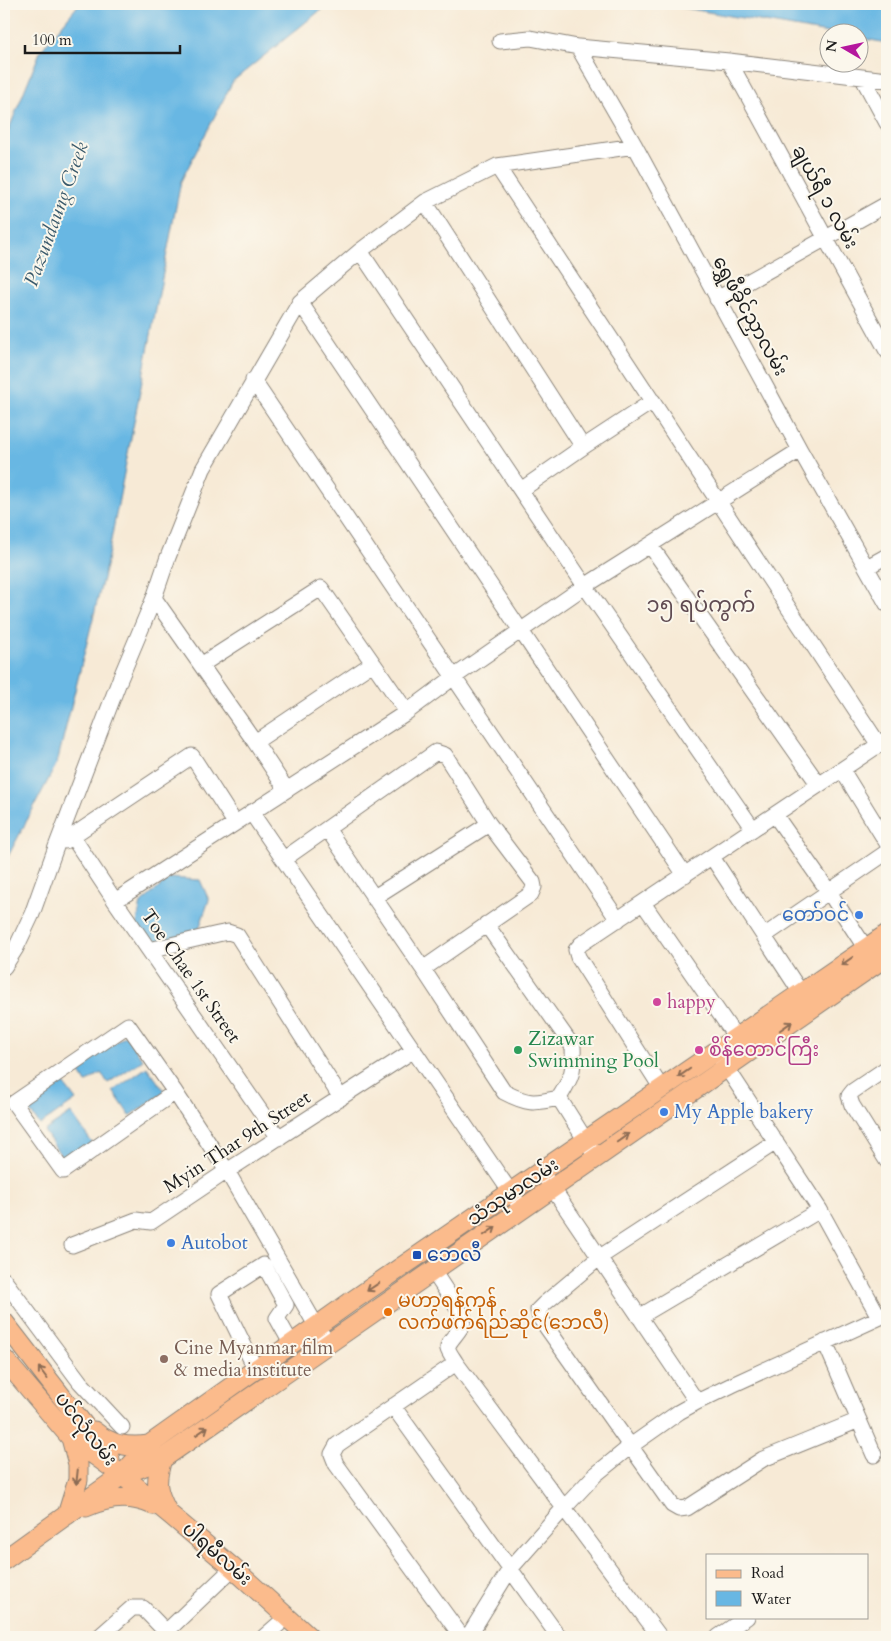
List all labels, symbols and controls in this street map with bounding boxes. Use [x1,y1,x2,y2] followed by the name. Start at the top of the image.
[25,22,180,54] scale bar
[818,22,868,72] north arrow
[32,30,72,50] text: 100 m
[821,39,842,54] text: N
[17,138,95,290] water label: Pazundaung Creek
[784,139,866,255] street label: ချယ်ရီ ၁ လမ်း
[704,250,795,382] street label: ရွှေဖီခိုင်ညှာလမ်း
[647,589,755,622] district label: ၁၅ ရပ်ကွက်
[782,900,849,928] place label: တော်ဝင်
[135,904,247,1048] street label: Toe Chae 1st Street
[853,909,865,921] marker: တော်ဝင်
[840,956,854,966] one-way arrow
[667,989,716,1015] place label: happy
[651,996,663,1008] marker: happy
[778,1021,792,1031] one-way arrow
[528,1026,659,1074] place label: Zizawar Swimming Pool
[709,1035,819,1065] place label: စိန်တောင်ကြီး
[512,1044,524,1056] marker: Zizawar Swimming Pool
[693,1044,705,1056] marker: စိန်တောင်ကြီး
[677,1068,691,1078] one-way arrow
[158,1085,316,1199] street label: Myin Thar 9th Street
[674,1099,814,1125] place label: My Apple bakery
[658,1106,670,1118] marker: My Apple bakery
[616,1133,630,1143] one-way arrow
[461,1150,566,1235] street label: သံသုမာလမ်း
[483,1226,497,1236] one-way arrow
[181,1230,248,1256] place label: Autobot
[165,1237,177,1249] marker: Autobot
[427,1240,482,1268] place label: ဘေလီ
[411,1249,423,1261] marker: ဘေလီ
[366,1282,380,1292] one-way arrow
[398,1286,609,1339] place label: မဟာရန်ကုန် လက်ဖက်ရည်ဆိုင်(ဘေလီ)
[382,1306,394,1318] marker: မဟာရန်ကုန် လက်ဖက်ရည်ဆိုင်(ဘေလီ)
[174,1335,334,1383] place label: Cine Myanmar film & media institute
[158,1353,170,1365] marker: Cine Myanmar film & media institute
[38,1366,48,1380] one-way arrow
[46,1385,125,1473] street label: ပင်လုံလမ်း
[195,1426,209,1436] one-way arrow
[72,1469,82,1485] one-way arrow
[175,1515,259,1593] street label: ပါရမီလမ်း
[706,1554,868,1618] legend
[751,1563,784,1583] text: Road
[750,1589,792,1609] text: Water

